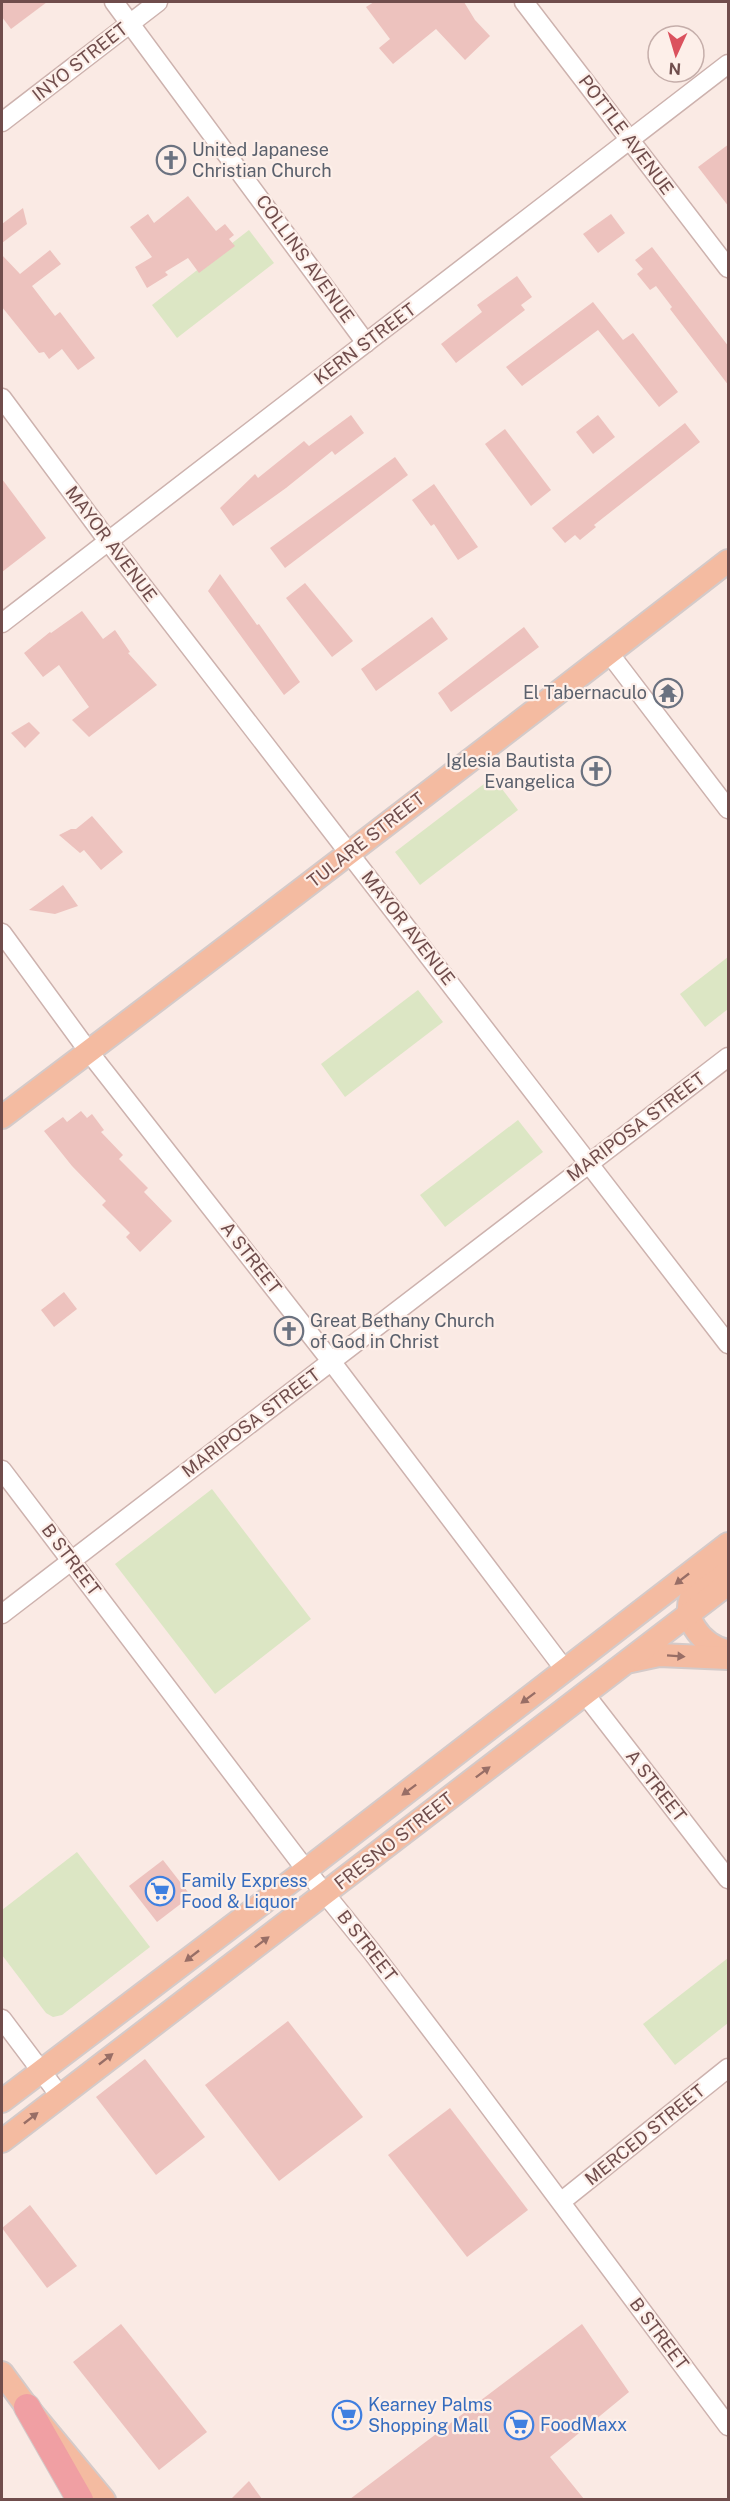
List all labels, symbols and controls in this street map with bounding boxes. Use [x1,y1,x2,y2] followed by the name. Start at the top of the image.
[28,18,132,105] street label: INYO STREET
[646,24,706,84] north arrow
[668,59,682,78] text: N
[575,71,678,199] street label: POTTLE AVENUE
[192,139,332,181] place label: United Japanese Christian Church
[155,144,187,176] church icon: United Japanese Christian Church
[252,191,359,327] street label: COLLINS AVENUE
[310,298,420,389] street label: KERN STREET
[61,482,162,606] street label: MAYOR AVENUE
[652,677,684,709] temple icon: El Tabernaculo
[523,682,647,703] place label: El Tabernaculo
[446,750,575,792] place label: Iglesia Bautista Evangelica
[580,755,612,787] church icon: Iglesia Bautista Evangelica
[303,787,429,892] street label: TULARE STREET
[357,866,459,989] street label: MAYOR AVENUE
[562,1068,709,1185] street label: MARIPOSA STREET
[217,1218,286,1298] street label: A STREET
[310,1310,495,1352] place label: Great Bethany Church of God in Christ
[273,1315,305,1347] church icon: Great Bethany Church of God in Christ
[177,1364,324,1481] street label: MARIPOSA STREET
[38,1520,105,1600] street label: B STREET
[674,1572,690,1585] one-way arrow
[666,1651,685,1661] one-way arrow
[520,1692,536,1704] one-way arrow
[622,1746,691,1826] street label: A STREET
[475,1766,490,1778] one-way arrow
[401,1783,417,1796] one-way arrow
[330,1787,458,1894] street label: FRESNO STREET
[181,1870,308,1912] place label: Family Express Food & Liquor
[144,1875,176,1907] supermarket icon: Family Express Food & Liquor
[333,1906,402,1986] street label: B STREET
[255,1937,270,1949] one-way arrow
[185,1950,200,1962] one-way arrow
[98,2053,114,2066] one-way arrow
[581,2080,709,2189] street label: MERCED STREET
[23,2112,39,2125] one-way arrow
[626,2294,693,2374] street label: B STREET
[368,2394,492,2436] place label: Kearney Palms Shopping Mall
[331,2399,363,2431] supermarket icon: Kearney Palms Shopping Mall
[503,2409,535,2441] supermarket icon: FoodMaxx
[540,2414,627,2435] place label: FoodMaxx

